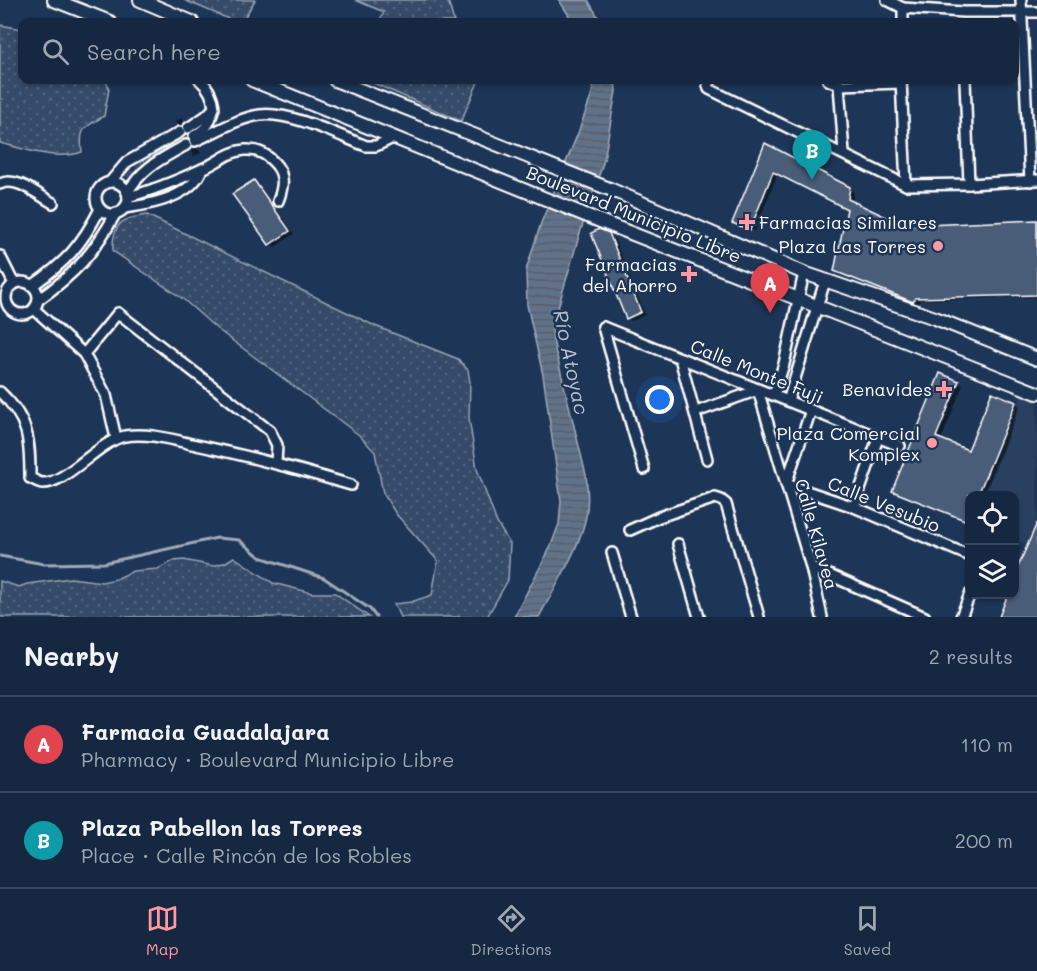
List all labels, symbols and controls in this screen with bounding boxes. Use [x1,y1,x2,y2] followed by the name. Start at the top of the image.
[18,18,1019,84] search box
[39,35,72,68] icon: search
[87,37,221,66] text: Search here
[792,130,832,180] pin: B
[523,160,745,268] street label: Boulevard Municipio Libre
[759,210,937,234] place label: Farmacias Similares
[740,215,754,229] marker: Farmacias Similares
[778,234,926,258] place label: Plaza Las Torres
[931,239,945,253] marker: Plaza Las Torres
[582,252,677,297] place label: Farmacias del Ahorro
[750,264,790,313] pin: A
[682,267,696,281] marker: Farmacias del Ahorro
[548,307,596,417] water label: Río Atoyac
[687,333,827,409] street label: Calle Monte Fuji
[842,377,932,401] place label: Benavides
[937,382,951,396] marker: Benavides
[645,385,674,414] your location
[776,421,920,466] place label: Plaza Comercial Komplex
[925,436,939,450] marker: Plaza Comercial Komplex
[824,471,944,538] street label: Calle Vesubio
[790,476,844,592] street label: Calle Kilavea
[965,491,1019,599] map controls
[965,491,1019,545] button: locate
[965,545,1019,599] button: layers
[24,639,119,673] text: Nearby
[929,643,1013,669] text: 2 results
[81,717,330,746] text: Farmacia Guadalajara
[37,731,50,757] text: A
[960,731,1013,757] text: 110 m
[81,746,454,772] text: Pharmacy · Boulevard Municipio Libre
[81,813,363,842] text: Plaza Pabellon las Torres
[37,827,50,853] text: B
[955,827,1013,853] text: 200 m
[81,842,412,868] text: Place · Calle Rincón de los Robles
[146,902,179,959] tab: Map
[471,902,552,959] tab: Directions
[844,902,891,959] tab: Saved

